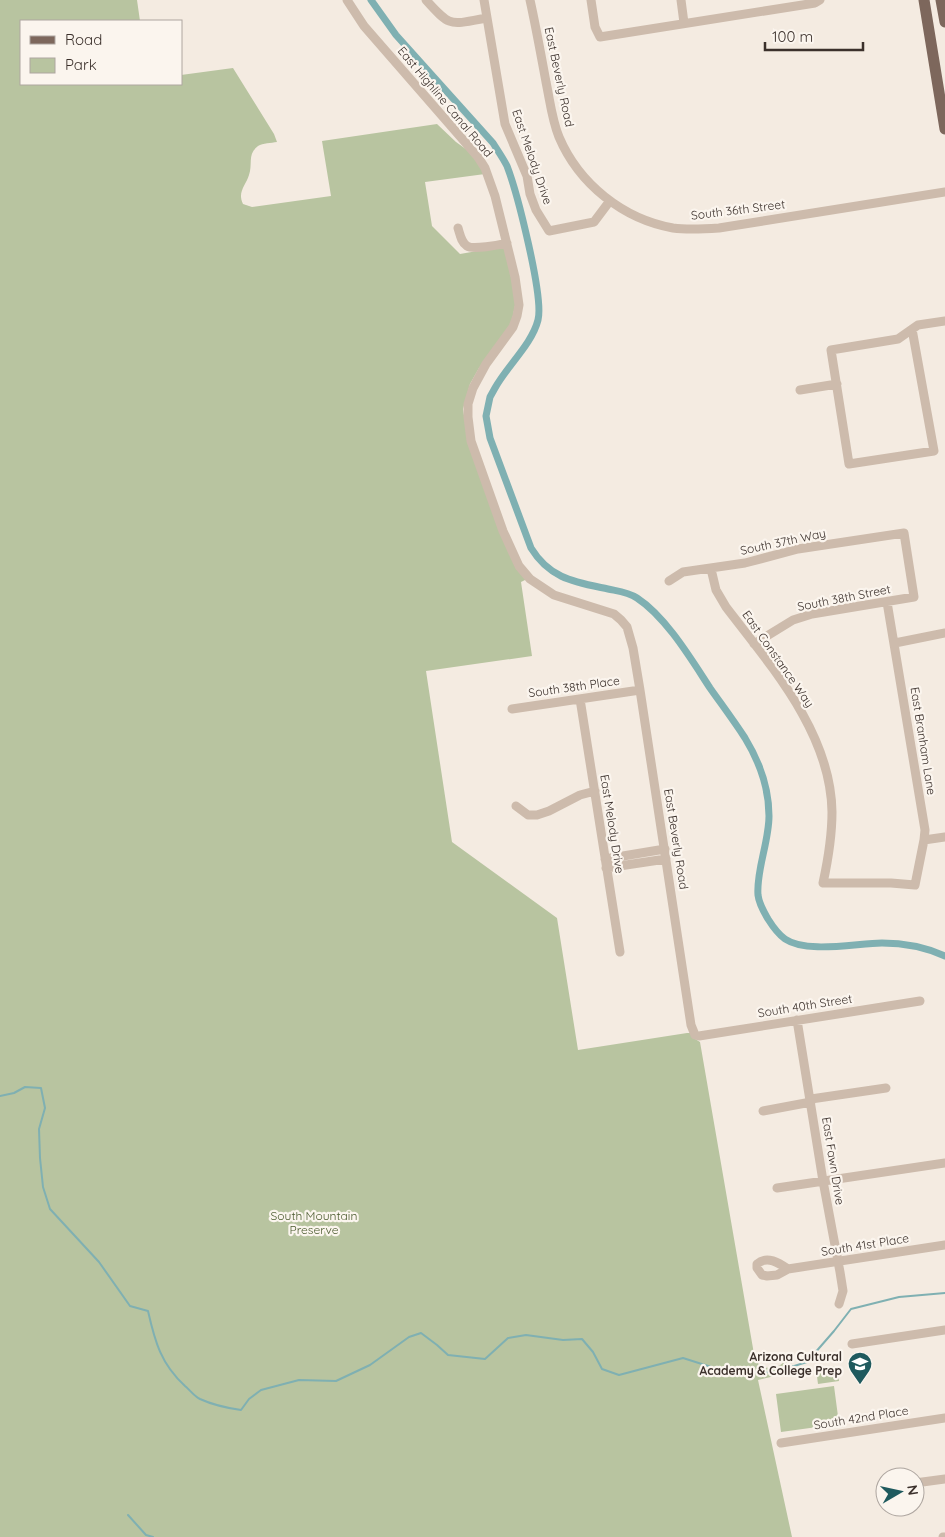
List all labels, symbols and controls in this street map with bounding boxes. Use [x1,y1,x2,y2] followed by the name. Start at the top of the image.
[20,20,182,85] legend
[765,20,862,52] scale bar
[542,26,577,128] street label: East Beverly Road
[772,27,813,46] text: 100 m
[65,30,102,49] text: Road
[395,43,496,160] street label: East Highline Canal Road
[65,55,97,74] text: Park
[509,107,556,207] street label: East Melody Drive
[690,196,786,223] street label: South 36th Street
[739,525,827,558] street label: South 37th Way
[796,581,892,614] street label: South 38th Street
[739,607,817,710] street label: East Constance Way
[527,673,621,700] street label: South 38th Place
[908,686,939,796] street label: East Branham Lane
[597,773,628,875] street label: East Melody Drive
[661,788,692,890] street label: East Beverly Road
[757,991,853,1020] street label: South 40th Street
[819,1116,848,1206] street label: East Fawn Drive
[271,1208,357,1237] park label: South Mountain Preserve
[820,1230,910,1259] street label: South 41st Place
[700,1349,842,1378] place label: Arizona Cultural Academy & College Prep
[847,1351,873,1385] school or university icon: Arizona Cultural Academy & College Prep
[813,1403,910,1432] street label: South 42nd Place
[875,1467,925,1517] north arrow
[903,1483,923,1496] text: N

